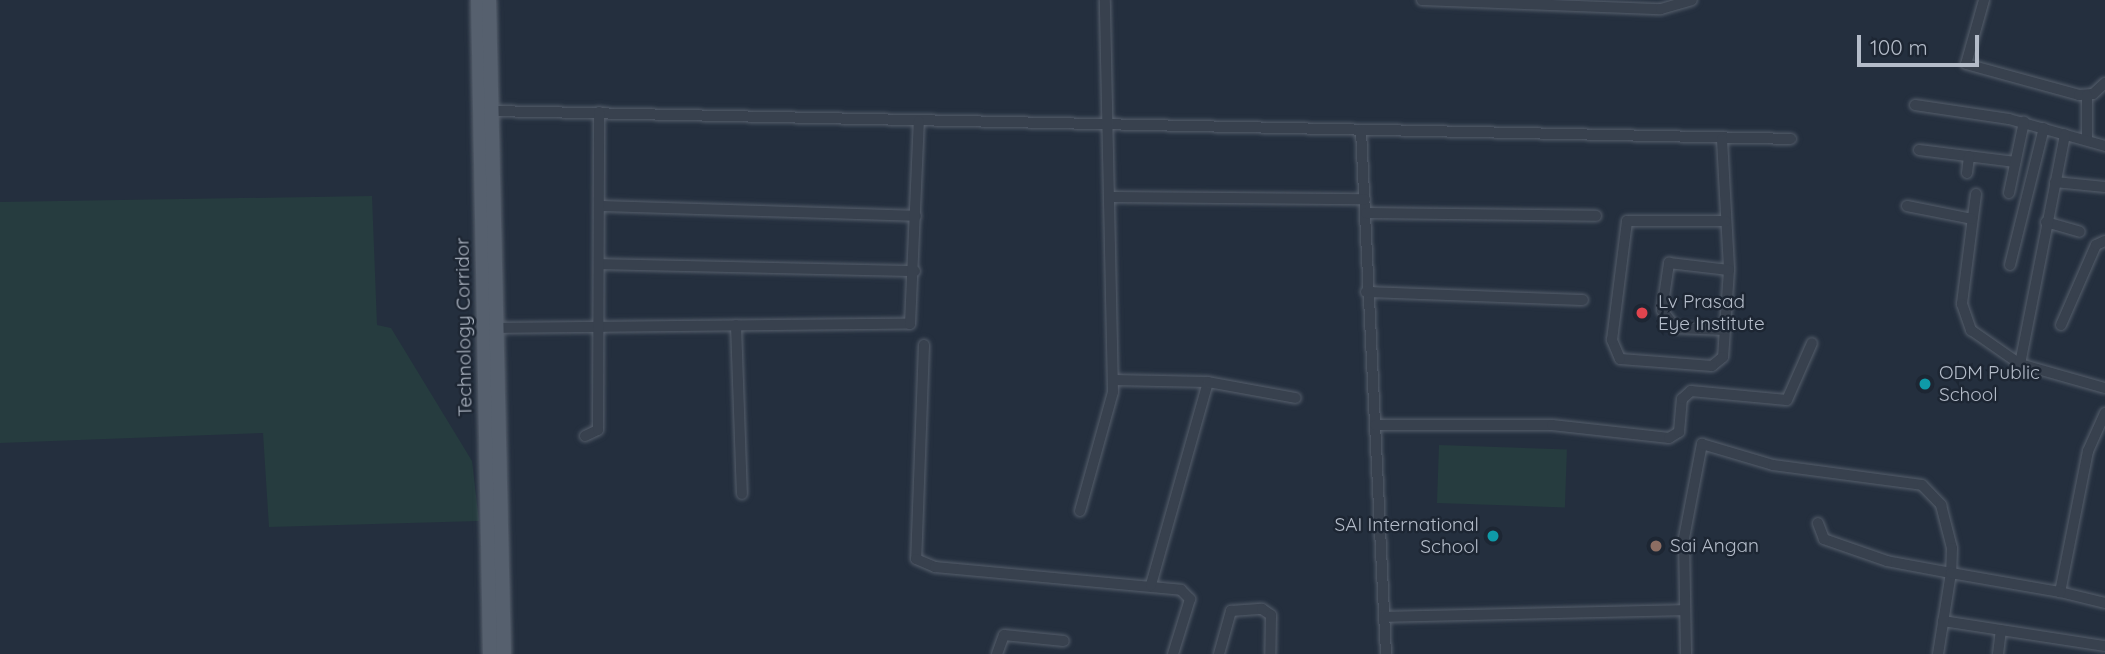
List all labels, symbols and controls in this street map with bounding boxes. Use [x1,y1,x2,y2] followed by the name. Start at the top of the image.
[1860,21,1982,65] scale bar
[1870,34,1928,60] text: 100 m
[451,237,477,417] street label: Technology Corridor
[1658,291,1765,335] place label: Lv Prasad Eye Institute
[1632,303,1652,323] marker: Lv Prasad Eye Institute
[1939,362,2040,406] place label: ODM Public School
[1917,376,1933,392] marker: ODM Public School
[1335,514,1479,558] place label: SAI International School
[1485,528,1501,544] marker: SAI International School
[1670,535,1759,557] place label: Sai Angan
[1648,538,1664,554] marker: Sai Angan

